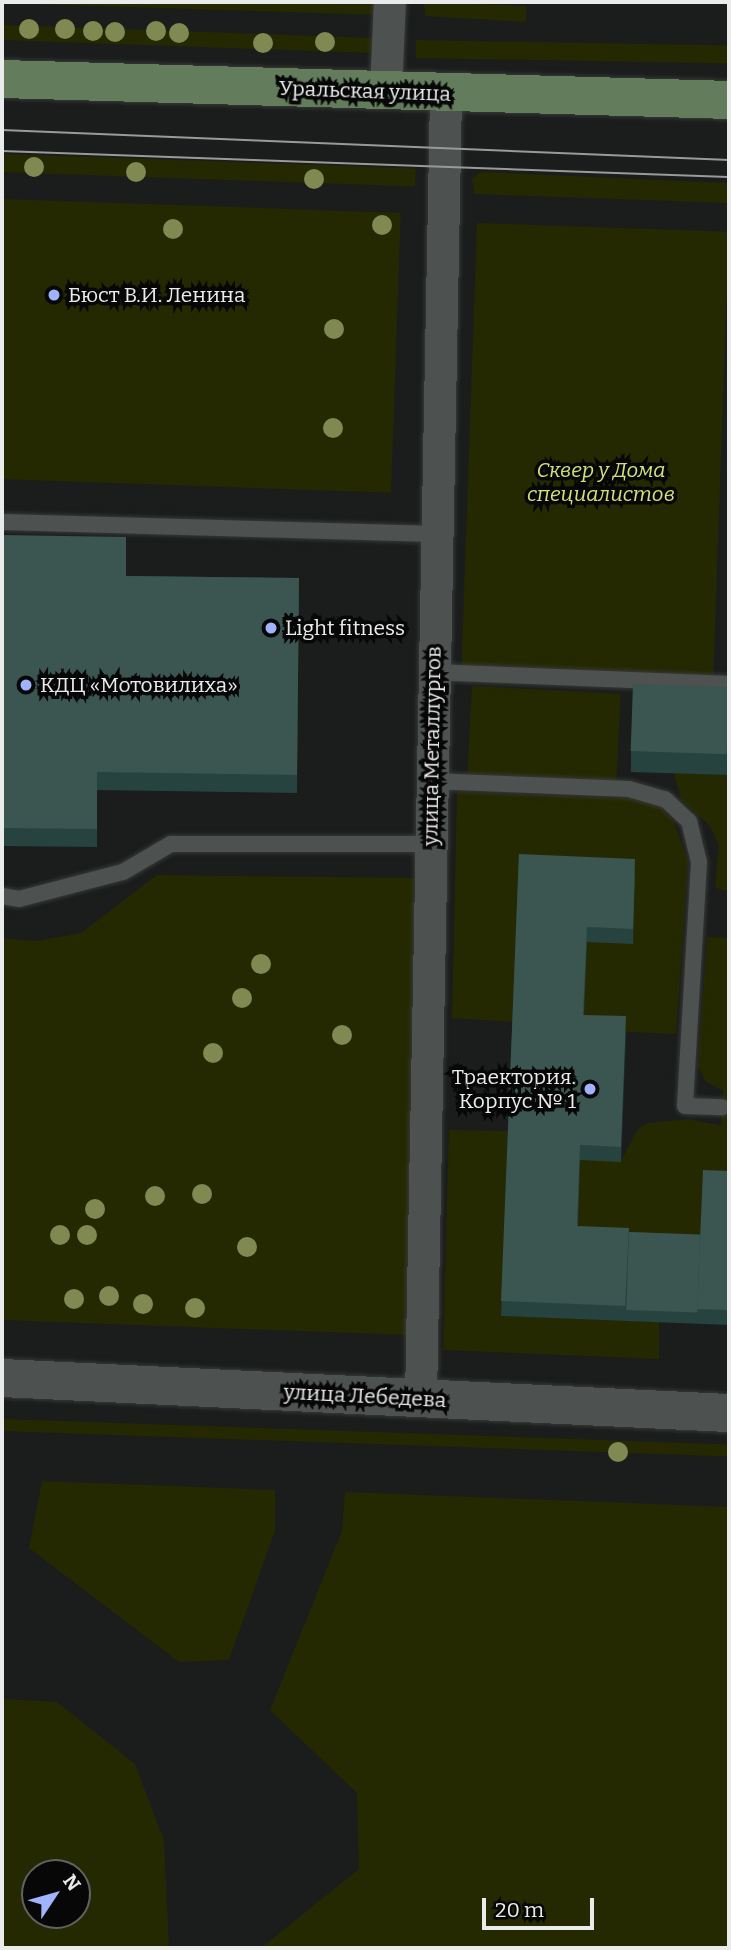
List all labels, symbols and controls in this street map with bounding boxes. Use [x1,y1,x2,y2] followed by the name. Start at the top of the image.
[279,75,451,107] street label: Уральская улица
[68,282,246,308] place label: Бюст В.И. Ленина
[46,287,62,303] marker: Бюст В.И. Ленина
[527,457,675,507] park label: Сквер у Дома специалистов
[285,615,405,641] place label: Light fitness
[263,620,279,636] marker: Light fitness
[418,646,446,846] street label: улица Металлургов
[40,672,238,698] place label: КДЦ «Мотовилиха»
[18,677,34,693] marker: КДЦ «Мотовилиха»
[452,1064,576,1114] place label: Траектория. Корпус № 1
[582,1081,598,1097] marker: Траектория. Корпус № 1
[283,1379,447,1413] street label: улица Лебедева
[21,1859,91,1929] north arrow
[58,1870,85,1895] text: N
[486,1884,598,1928] scale bar
[495,1897,544,1923] text: 20 m

